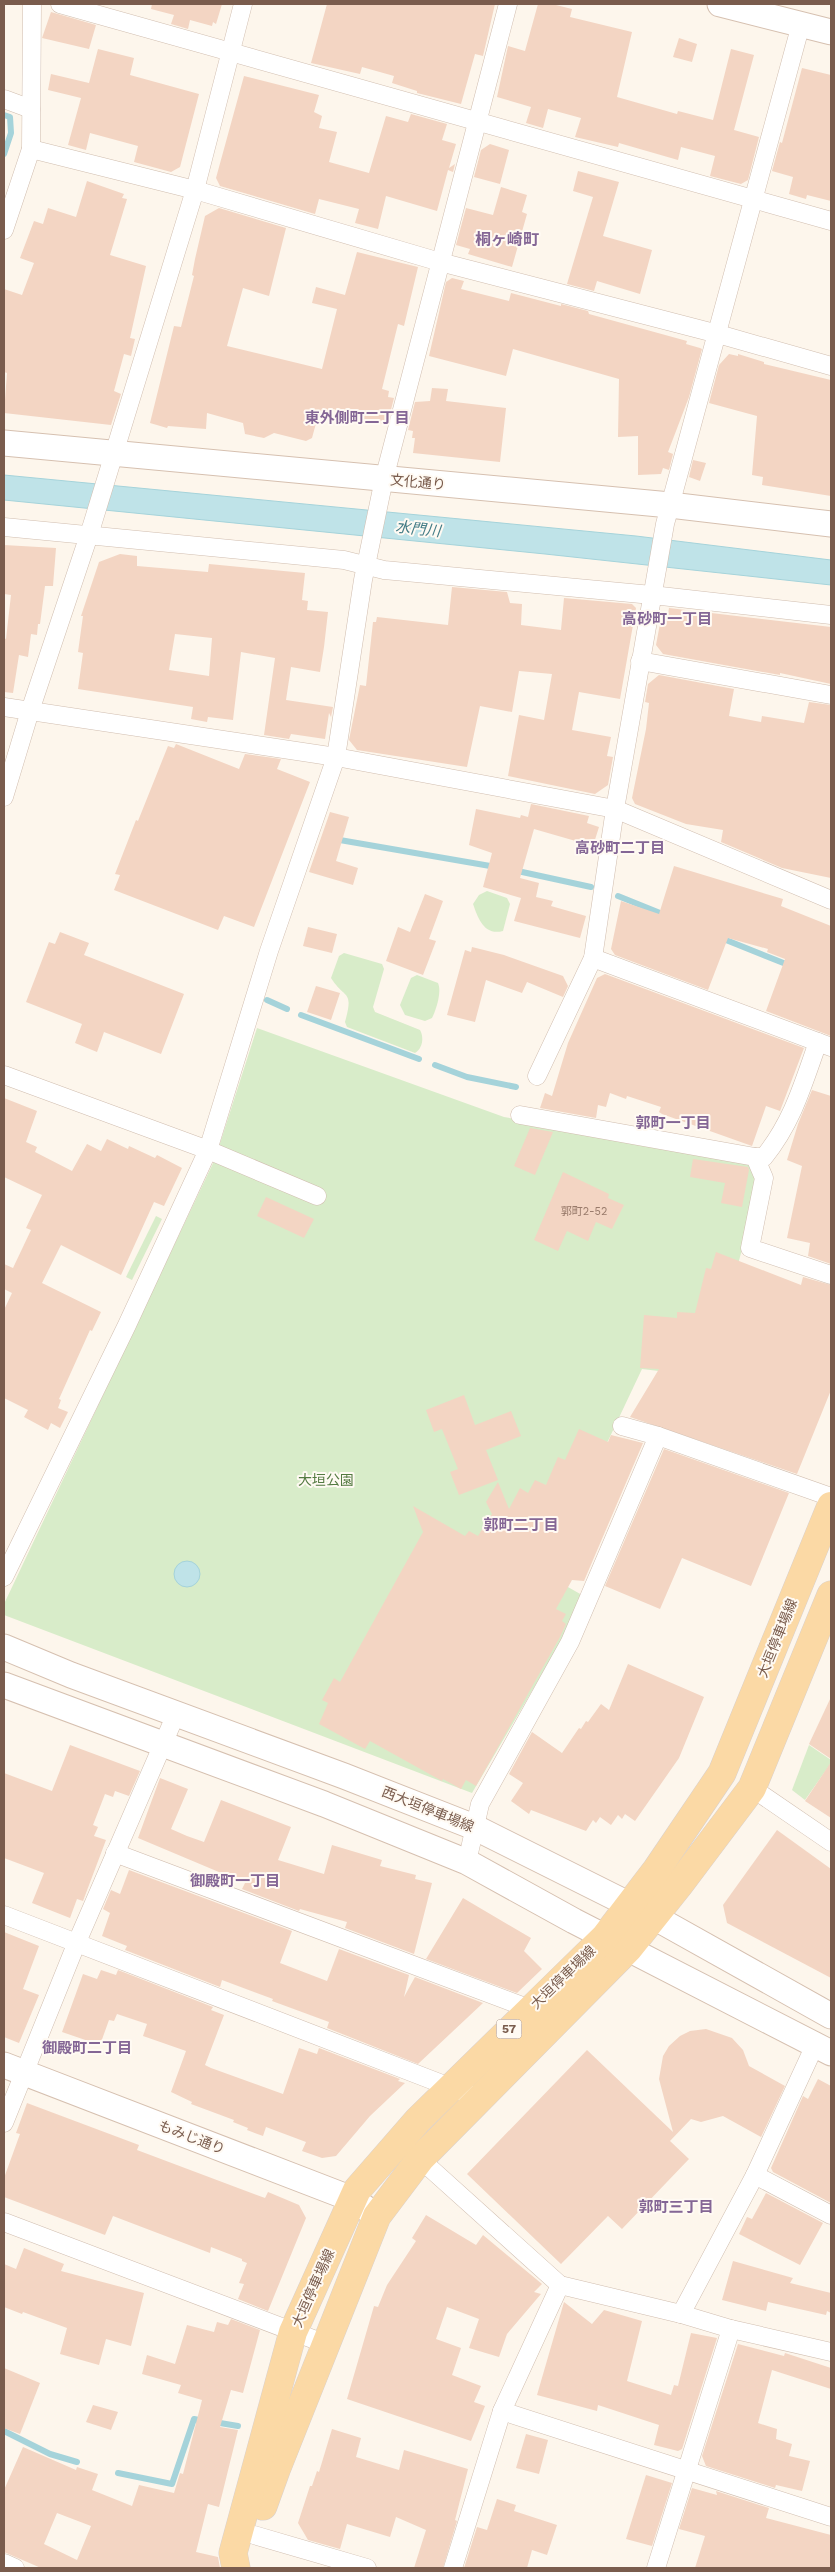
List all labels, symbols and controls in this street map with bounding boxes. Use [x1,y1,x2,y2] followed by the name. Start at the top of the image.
[475,230,539,249] district label: 桐ヶ崎町
[304,409,410,427] district label: 東外側町二丁目
[389,472,447,492] street label: 文化通り
[395,518,443,541] water label: 水門川
[622,610,712,628] district label: 高砂町一丁目
[575,839,665,857] district label: 高砂町二丁目
[635,1114,711,1132] district label: 郭町一丁目
[561,1205,607,1218] house number: 郭町2-52
[298,1472,354,1488] park label: 大垣公園
[483,1516,559,1534] district label: 郭町二丁目
[754,1596,800,1680] street label: 大垣停車場線
[380,1783,476,1835] street label: 西大垣停車場線
[190,1872,280,1890] district label: 御殿町一丁目
[527,1942,599,2012] street label: 大垣停車場線
[496,2020,522,2038] road number: 57
[42,2039,132,2057] district label: 御殿町二丁目
[156,2117,228,2157] street label: もみじ通り
[638,2198,714,2216] district label: 郭町三丁目
[289,2246,337,2330] street label: 大垣停車場線

